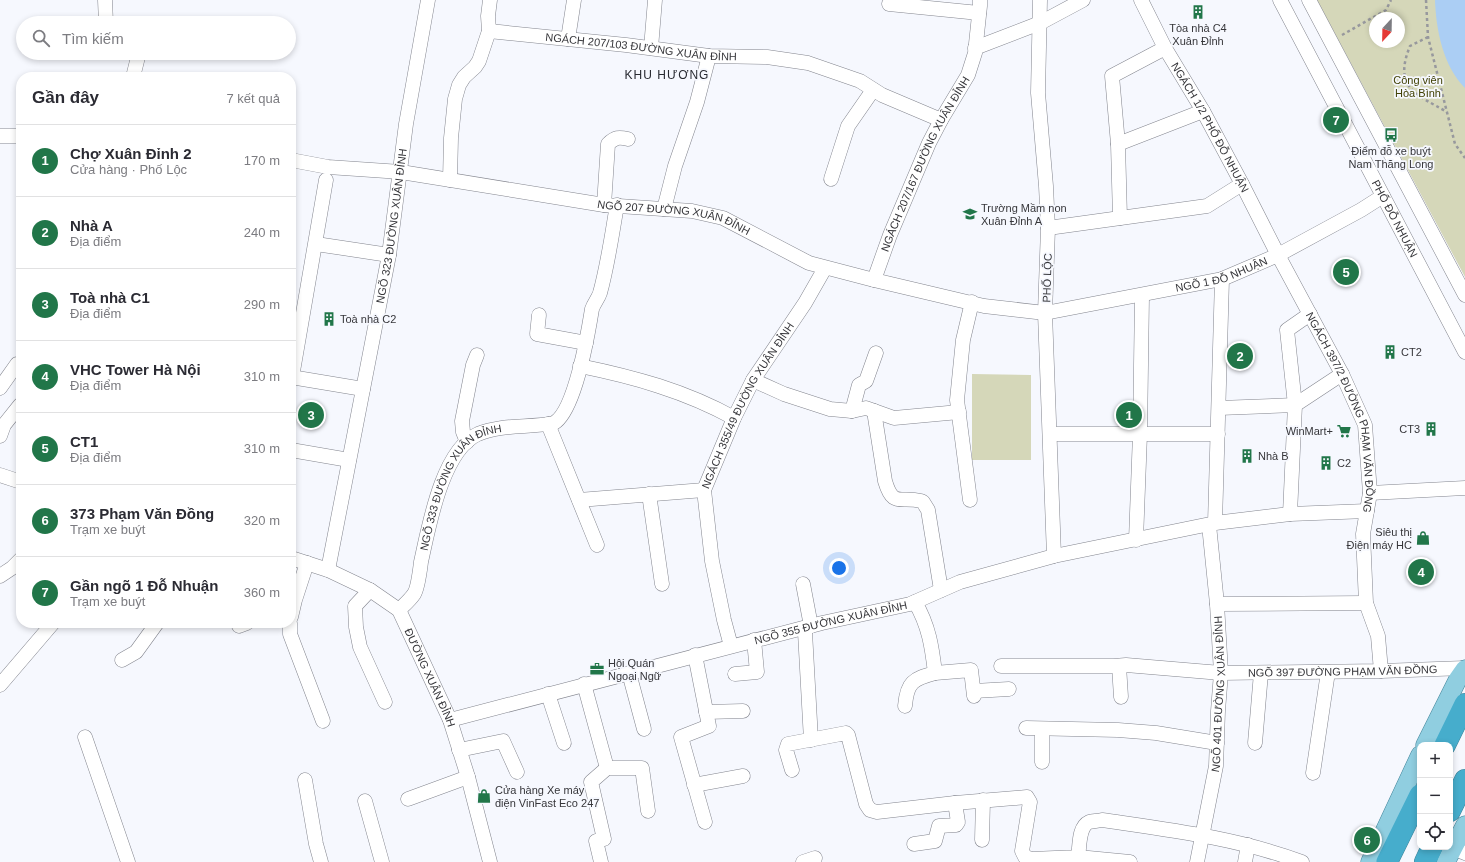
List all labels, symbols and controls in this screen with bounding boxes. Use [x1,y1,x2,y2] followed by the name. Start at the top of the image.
[1190,4,1206,20] building icon: Tòa nhà C4 Xuân Đỉnh
[1369,12,1405,48] north arrow
[16,16,296,60] search box
[1169,22,1227,47] place label: Tòa nhà C4 Xuân Đỉnh
[30,27,52,49] icon: search
[62,30,124,47] text: Tìm kiếm
[545,31,737,62] street label: NGÁCH 207/103 ĐƯỜNG XUÂN ĐỈNH
[1169,60,1251,194] street label: NGÁCH 1/2 PHỐ ĐỖ NHUẬN
[625,68,709,82] district label: KHU HƯƠNG
[879,74,972,253] street label: NGÁCH 207/167 ĐƯỜNG XUÂN ĐỈNH
[1393,74,1443,99] park label: Công viên Hòa Bình
[32,88,99,107] text: Gần đây
[227,91,280,106] text: 7 kết quả
[1323,105,1349,135] pin: 7
[1383,127,1399,143] bus stop icon: Điểm đỗ xe buýt Nam Thăng Long
[70,145,192,162] text: Chợ Xuân Đỉnh 2
[1349,145,1433,170] place label: Điểm đỗ xe buýt Nam Thăng Long
[374,148,409,304] street label: NGÕ 323 ĐƯỜNG XUÂN ĐỈNH
[41,153,49,168] text: 1
[244,153,280,168] text: 170 m
[70,162,187,177] text: Cửa hàng · Phố Lộc
[1370,178,1420,259] street label: PHỐ ĐỖ NHUẬN
[596,198,752,237] street label: NGÕ 207 ĐƯỜNG XUÂN ĐỈNH
[981,202,1067,227] place label: Trường Mầm non Xuân Đỉnh A
[962,206,978,222] school or university icon: Trường Mầm non Xuân Đỉnh A
[70,217,113,234] text: Nhà A
[41,225,49,240] text: 2
[244,225,280,240] text: 240 m
[70,234,121,249] text: Địa điểm
[1039,253,1054,303] street label: PHỐ LỘC
[1174,254,1269,294] street label: NGÕ 1 ĐỖ NHUẬN
[1333,257,1359,287] pin: 5
[70,289,150,306] text: Toà nhà C1
[41,297,49,312] text: 3
[244,297,280,312] text: 290 m
[70,306,121,321] text: Địa điểm
[1304,310,1376,514] street label: NGÁCH 397/2 ĐƯỜNG PHẠM VĂN ĐỒNG
[321,311,337,327] building icon: Toà nhà C2
[340,313,396,325] place label: Toà nhà C2
[699,320,796,490] street label: NGÁCH 355/49 ĐƯỜNG XUÂN ĐỈNH
[1227,341,1253,371] pin: 2
[1382,344,1398,360] building icon: CT2
[1401,346,1422,358] place label: CT2
[70,361,201,378] text: VHC Tower Hà Nội
[41,369,49,384] text: 4
[244,369,280,384] text: 310 m
[70,378,121,393] text: Địa điểm
[298,400,324,430] pin: 3
[1116,400,1142,430] pin: 1
[1423,421,1439,437] building icon: CT3
[418,422,502,552] street label: NGÕ 333 ĐƯỜNG XUÂN ĐỈNH
[1336,423,1352,439] supermarket icon: WinMart+
[1399,423,1420,435] place label: CT3
[1286,425,1333,437] place label: WinMart+
[70,433,98,450] text: CT1
[41,441,49,456] text: 5
[244,441,280,456] text: 310 m
[1239,448,1255,464] building icon: Nhà B
[70,450,121,465] text: Địa điểm
[1258,450,1289,462] place label: Nhà B
[1318,455,1334,471] building icon: C2
[1337,457,1351,469] place label: C2
[70,505,214,522] text: 373 Phạm Văn Đồng
[41,513,49,528] text: 6
[244,513,280,528] text: 320 m
[70,522,145,537] text: Trạm xe buýt
[1347,526,1412,551] place label: Siêu thị Điện máy HC
[1415,530,1431,546] shop icon: Siêu thị Điện máy HC
[1408,557,1434,587] pin: 4
[829,558,849,578] your location
[70,577,218,594] text: Gần ngõ 1 Đỗ Nhuận
[41,585,49,600] text: 7
[244,585,280,600] text: 360 m
[70,594,145,609] text: Trạm xe buýt
[753,599,908,646] street label: NGÕ 355 ĐƯỜNG XUÂN ĐỈNH
[1209,615,1227,773] street label: NGÕ 401 ĐƯỜNG XUÂN ĐỈNH
[402,626,458,728] street label: ĐƯỜNG XUÂN ĐỈNH
[608,657,662,682] place label: Hội Quán Ngoại Ngữ
[589,661,605,677] office icon: Hội Quán Ngoại Ngữ
[1248,663,1438,679] street label: NGÕ 397 ĐƯỜNG PHẠM VĂN ĐỒNG
[1417,742,1453,850] map controls
[1417,742,1453,778] button: +
[1417,778,1453,814] button: −
[495,784,599,809] place label: Cửa hàng Xe máy điện VinFast Eco 247
[476,788,492,804] shop icon: Cửa hàng Xe máy điện VinFast Eco 247
[1417,814,1453,850] button: locate
[1354,825,1380,855] pin: 6

